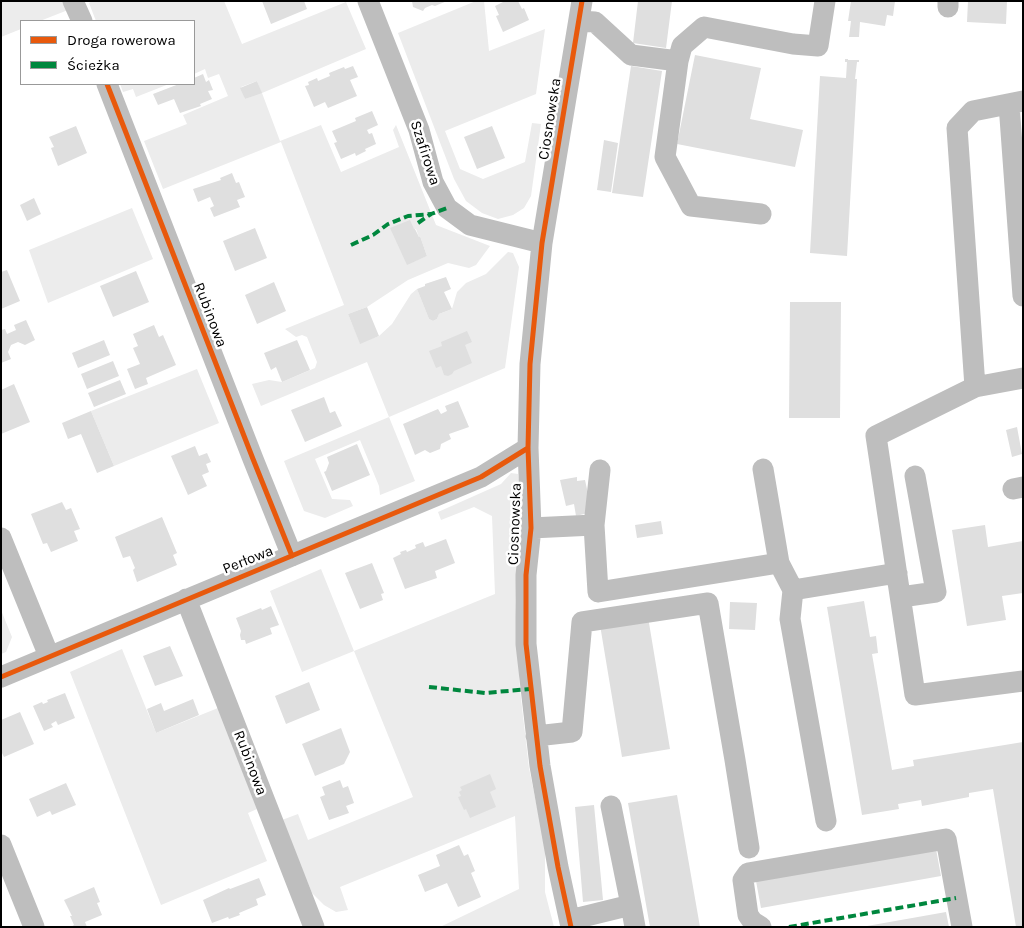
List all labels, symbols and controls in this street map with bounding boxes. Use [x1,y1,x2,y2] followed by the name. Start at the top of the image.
[20,20,195,85] legend
[67,31,176,49] text: Droga rowerowa
[67,56,120,74] text: Ścieżka
[535,77,565,161] street label: Ciosnowska
[406,118,444,188] street label: Szafirowa
[189,280,231,350] street label: Rubinowa
[505,482,525,566] street label: Ciosnowska
[220,542,276,578] street label: Perłowa
[229,728,271,798] street label: Rubinowa

